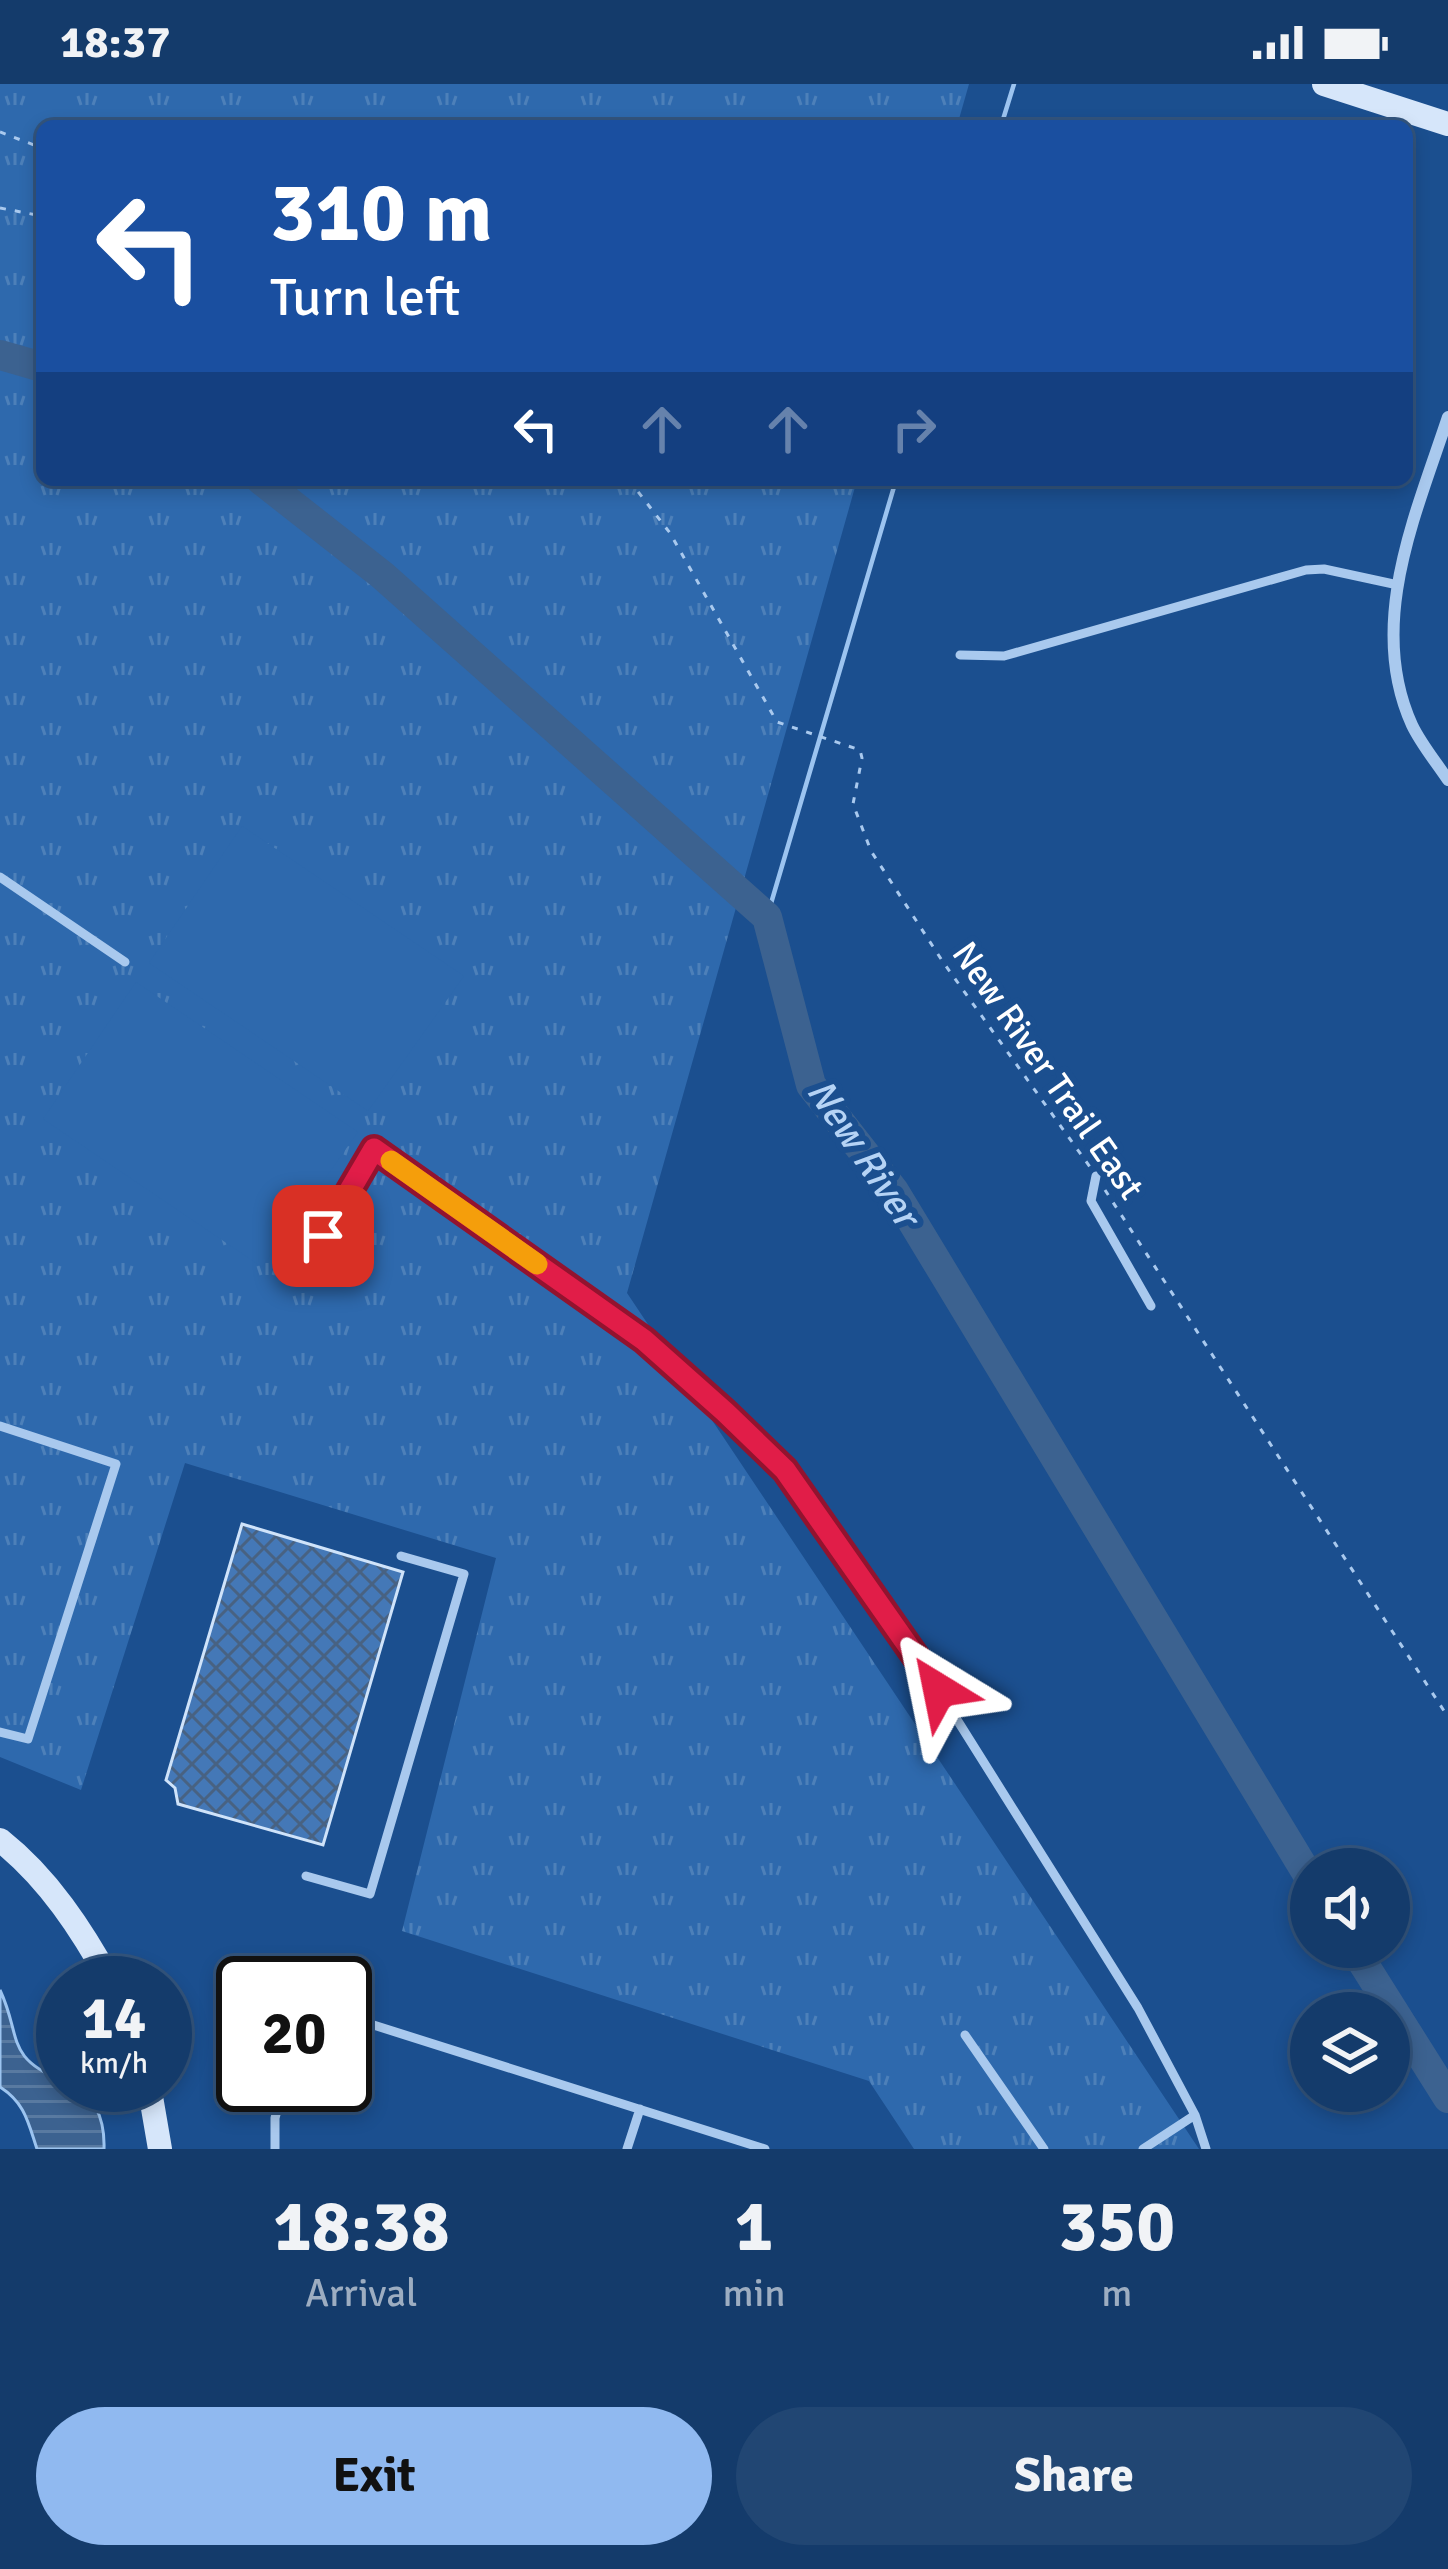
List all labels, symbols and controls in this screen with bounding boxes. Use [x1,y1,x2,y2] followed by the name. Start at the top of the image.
[60,15,170,70] text: 18:37
[270,161,492,265] text: 310 m
[72,168,228,324] icon: left
[270,264,460,331] text: Turn left
[503,396,569,462] icon: left
[629,396,695,462] icon: ahead
[755,396,821,462] icon: ahead
[881,396,947,462] icon: right
[942,933,1153,1208] street label: New River Trail East
[797,1070,932,1239] water label: New River
[272,1185,374,1287] pin
[290,1203,356,1269] icon: arrive
[876,1627,1002,1753] position arrow
[1290,1848,1410,2112] map controls
[1290,1848,1410,1968] button: sound
[216,1956,372,2112] speed limit sign: 20
[82,1982,146,2056] text: 14
[1290,1992,1410,2112] button: layers
[80,2045,148,2082] text: km/h
[273,2182,450,2271] text: 18:38
[735,2182,773,2271] text: 1
[1058,2182,1175,2271] text: 350
[305,2269,417,2317] text: Arrival
[723,2269,786,2317] text: min
[1101,2269,1132,2317] text: m
[36,2407,712,2545] button: Exit
[736,2407,1412,2545] button: Share

